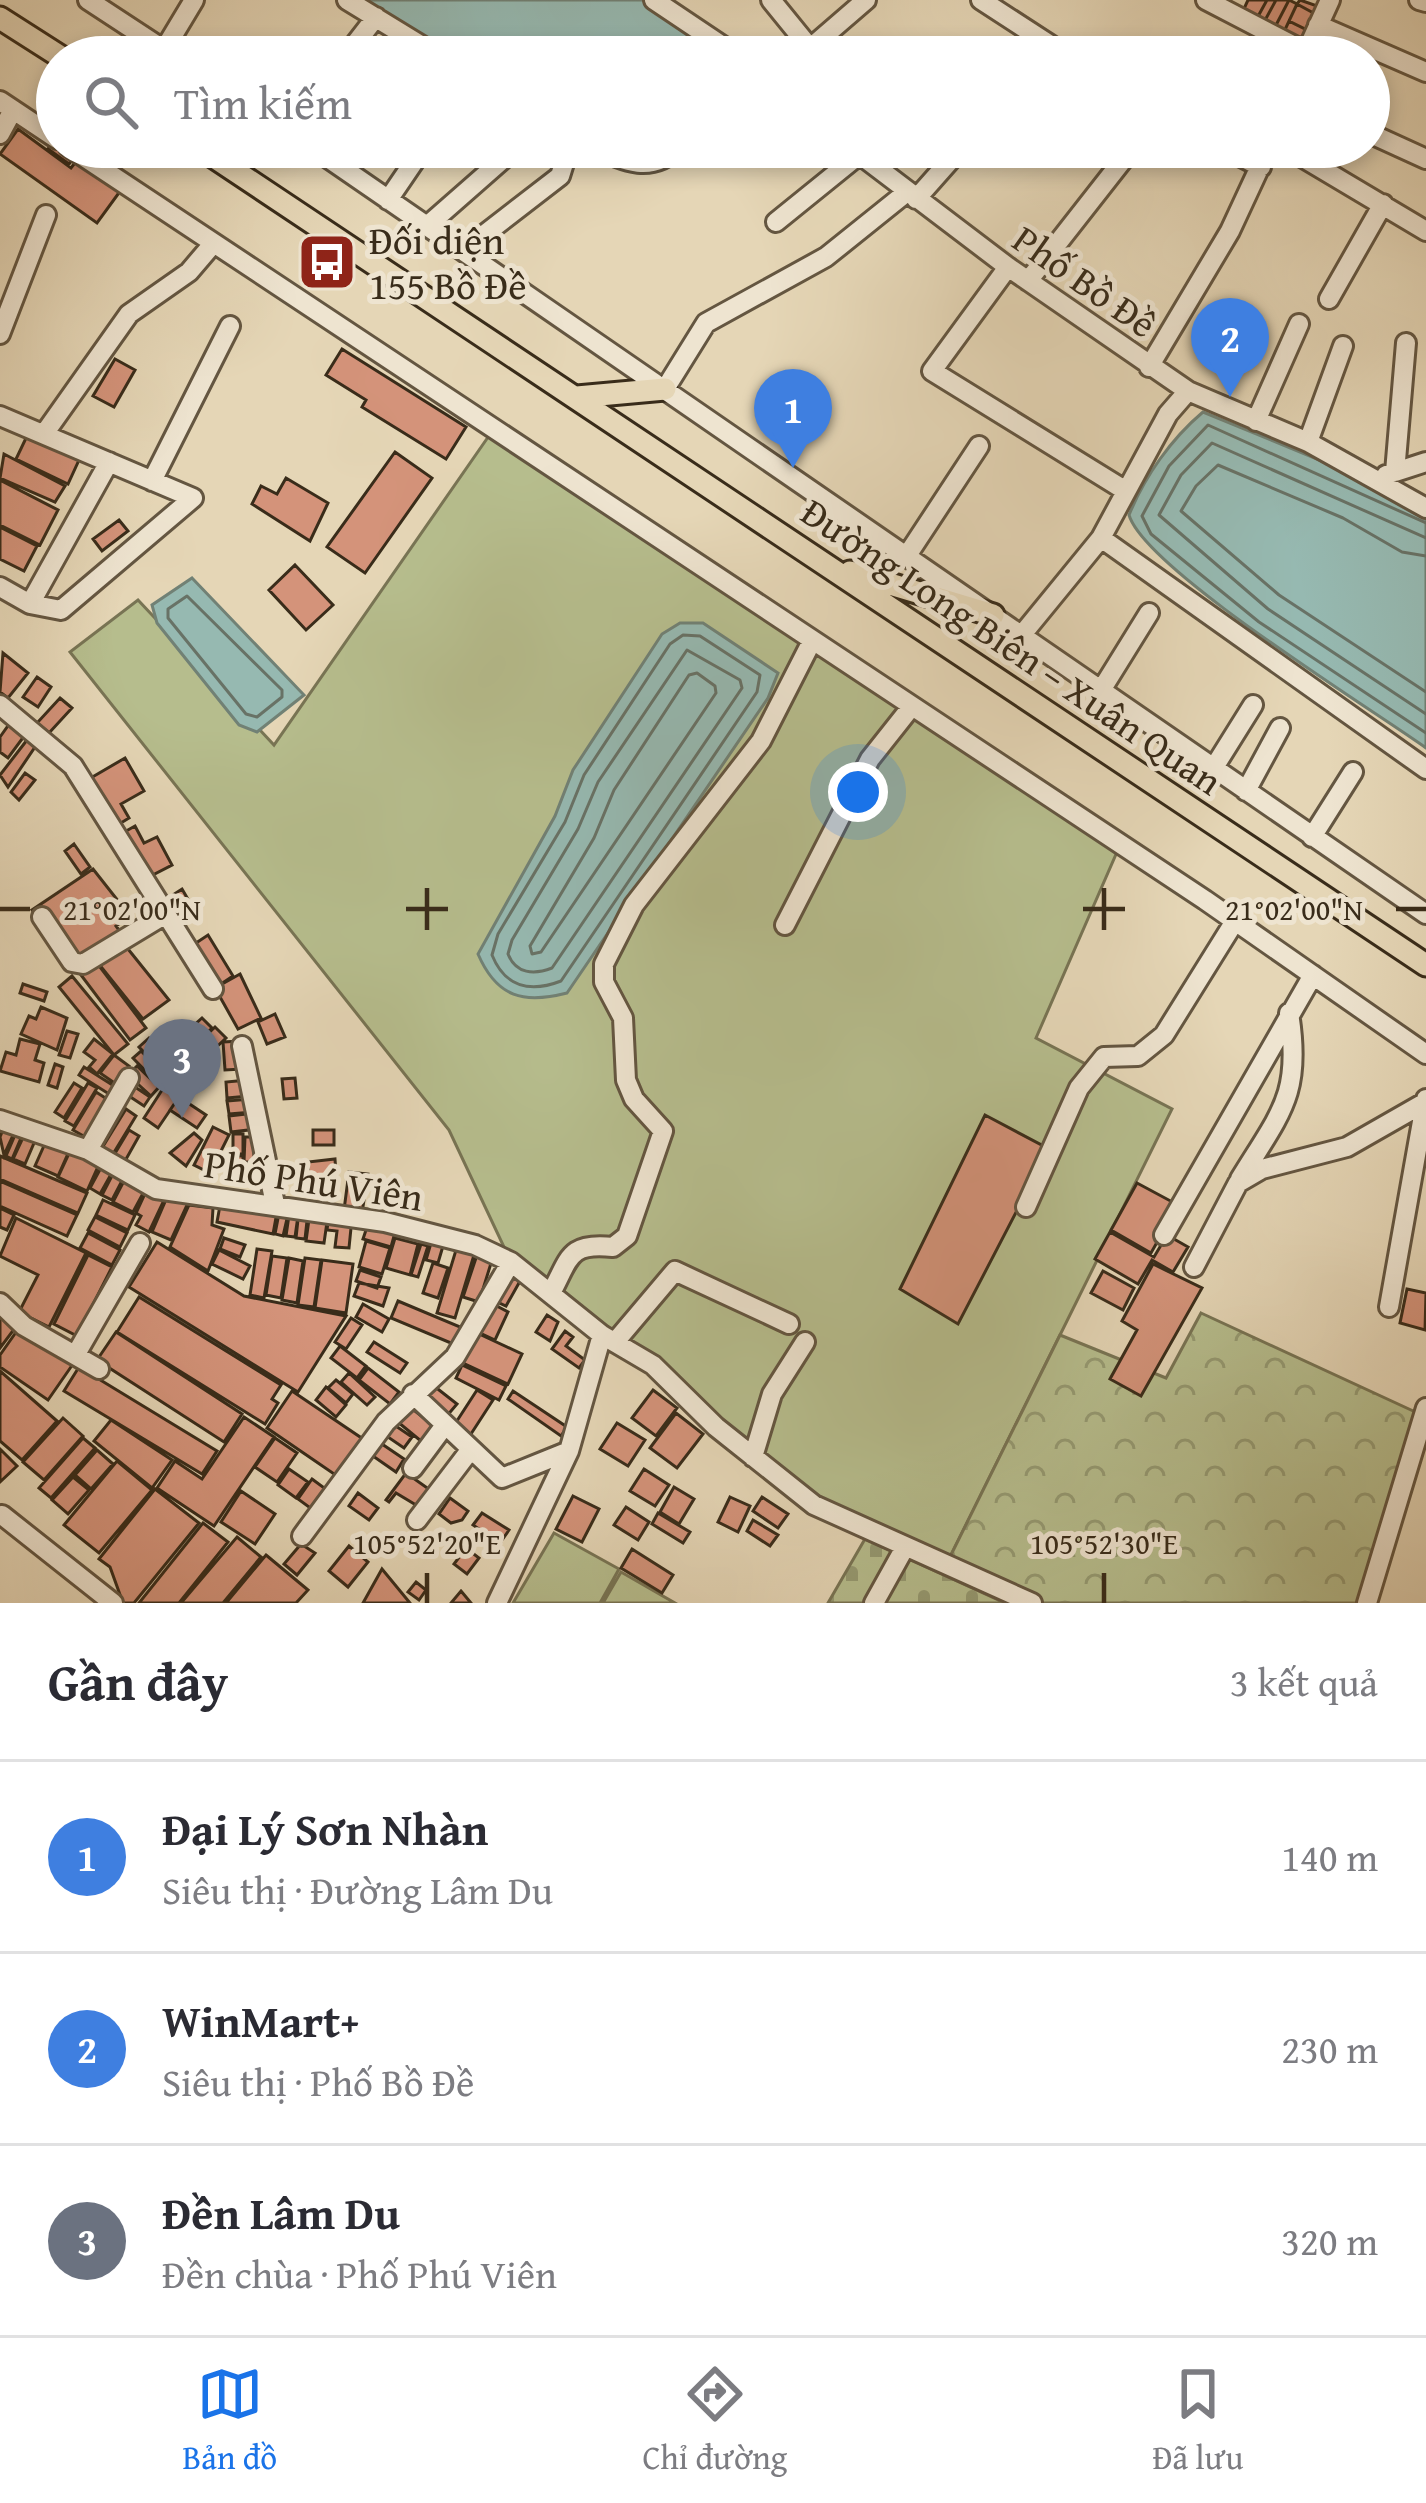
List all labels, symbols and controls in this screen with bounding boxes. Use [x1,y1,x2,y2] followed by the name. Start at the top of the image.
[36,36,1390,168] search box
[78,69,144,135] icon: search
[174,70,352,135] text: Tìm kiếm
[1002,210,1169,351] street label: Phố Bồ Đề
[369,211,527,313] place label: Đối diện 155 Bồ Đề
[296,231,358,293] bus stop icon: Đối diện 155 Bồ Đề
[1191,298,1269,397] pin: 2
[754,369,832,468] pin: 1
[790,483,1234,808] street label: Đường Long Biên – Xuân Quan
[828,762,888,822] your location
[63,887,201,931] text: 21°02'00"N
[1225,887,1363,931] text: 21°02'00"N
[143,1019,221,1118] pin: 3
[201,1134,428,1225] street label: Phố Phú Viên
[353,1521,501,1565] text: 105°52'20"E
[1030,1521,1178,1565] text: 105°52'30"E
[48,1644,228,1719] text: Gần đây
[1230,1653,1378,1710] text: 3 kết quả
[162,1796,488,1861] text: Đại Lý Sơn Nhàn
[77,1828,97,1885] text: 1
[1281,1828,1378,1885] text: 140 m
[162,1861,553,1918] text: Siêu thị · Đường Lâm Du
[162,1988,359,2053] text: WinMart+
[77,2020,97,2077] text: 2
[1281,2020,1378,2077] text: 230 m
[162,2053,474,2110] text: Siêu thị · Phố Bồ Đề
[162,2180,400,2245] text: Đền Lâm Du
[77,2212,97,2269] text: 3
[1281,2212,1378,2269] text: 320 m
[162,2245,557,2302] text: Đền chùa · Phố Phú Viên
[183,2361,277,2481] tab: Bản đồ
[642,2361,787,2481] tab: Chỉ đường
[1152,2361,1243,2481] tab: Đã lưu

